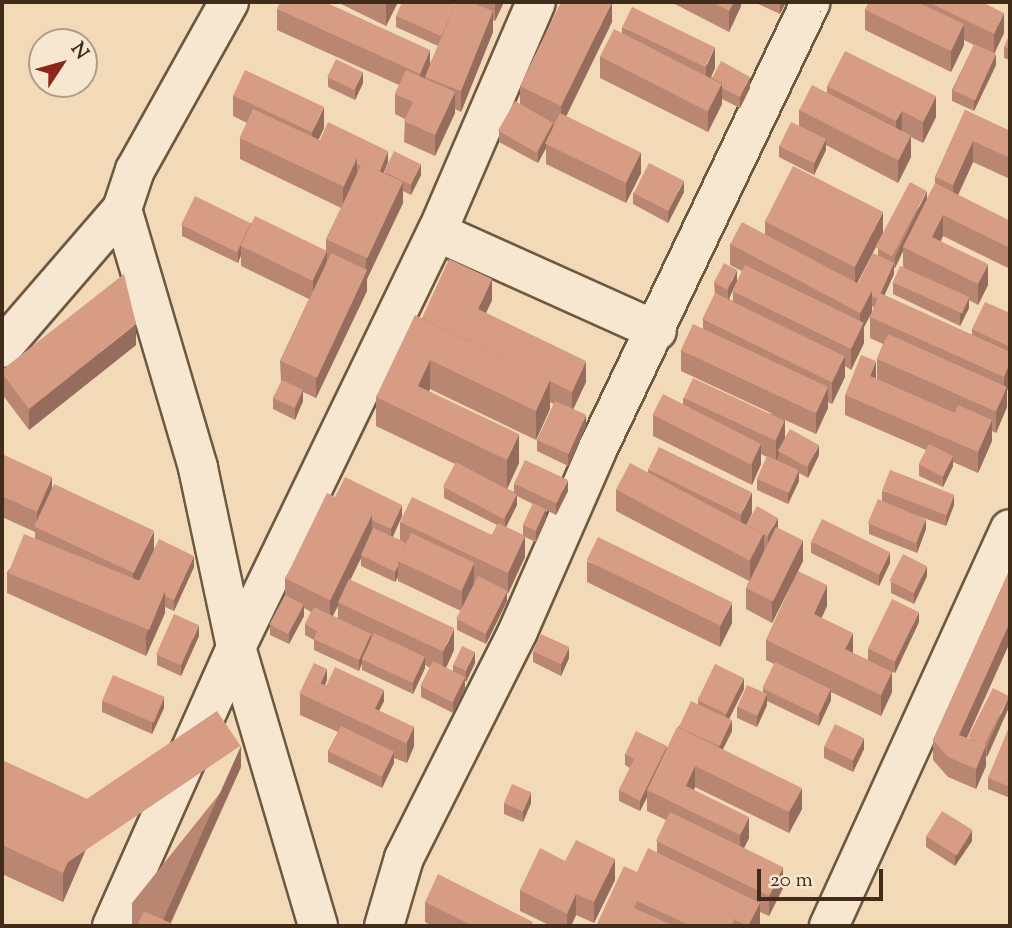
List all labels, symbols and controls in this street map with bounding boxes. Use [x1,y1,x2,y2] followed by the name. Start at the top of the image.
[28,28,98,98] north arrow
[63,37,94,66] text: N
[760,855,886,899] scale bar
[770,866,813,896] text: 20 m

